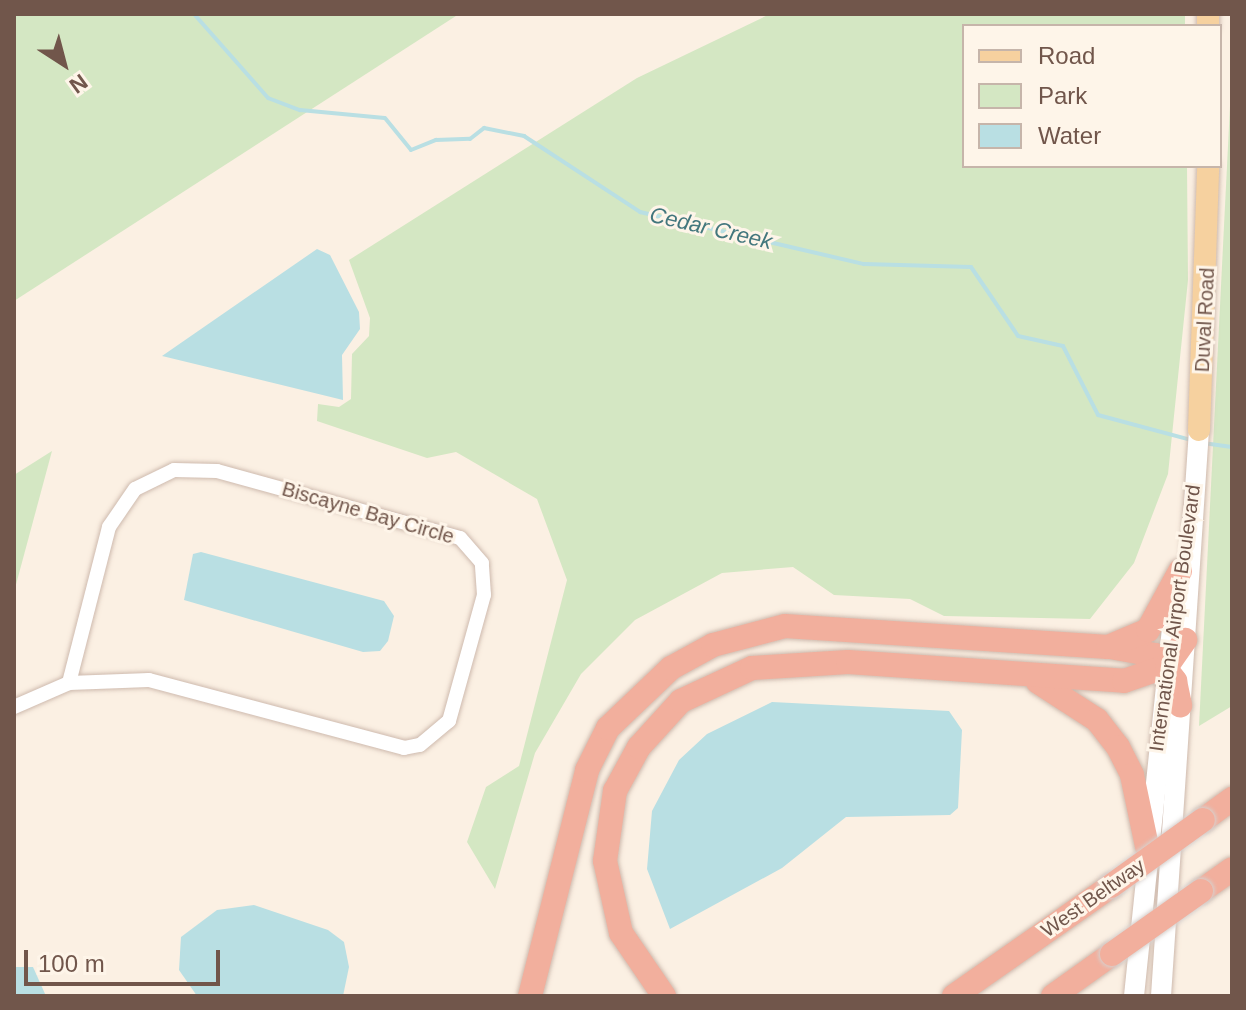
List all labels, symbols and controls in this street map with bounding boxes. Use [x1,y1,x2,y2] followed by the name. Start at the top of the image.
[24,24,104,104] north arrow
[962,24,1222,168] legend
[1038,42,1095,69] text: Road
[65,69,92,99] text: N
[1038,82,1087,109] text: Park
[1038,122,1101,149] text: Water
[647,201,775,255] water label: Cedar Creek
[1190,267,1220,373] street label: Duval Road
[279,477,457,549] street label: Biscayne Bay Circle
[1144,483,1206,753] street label: International Airport Boulevard
[1037,854,1149,942] street label: West Beltway
[28,934,224,984] scale bar
[38,950,105,977] text: 100 m

